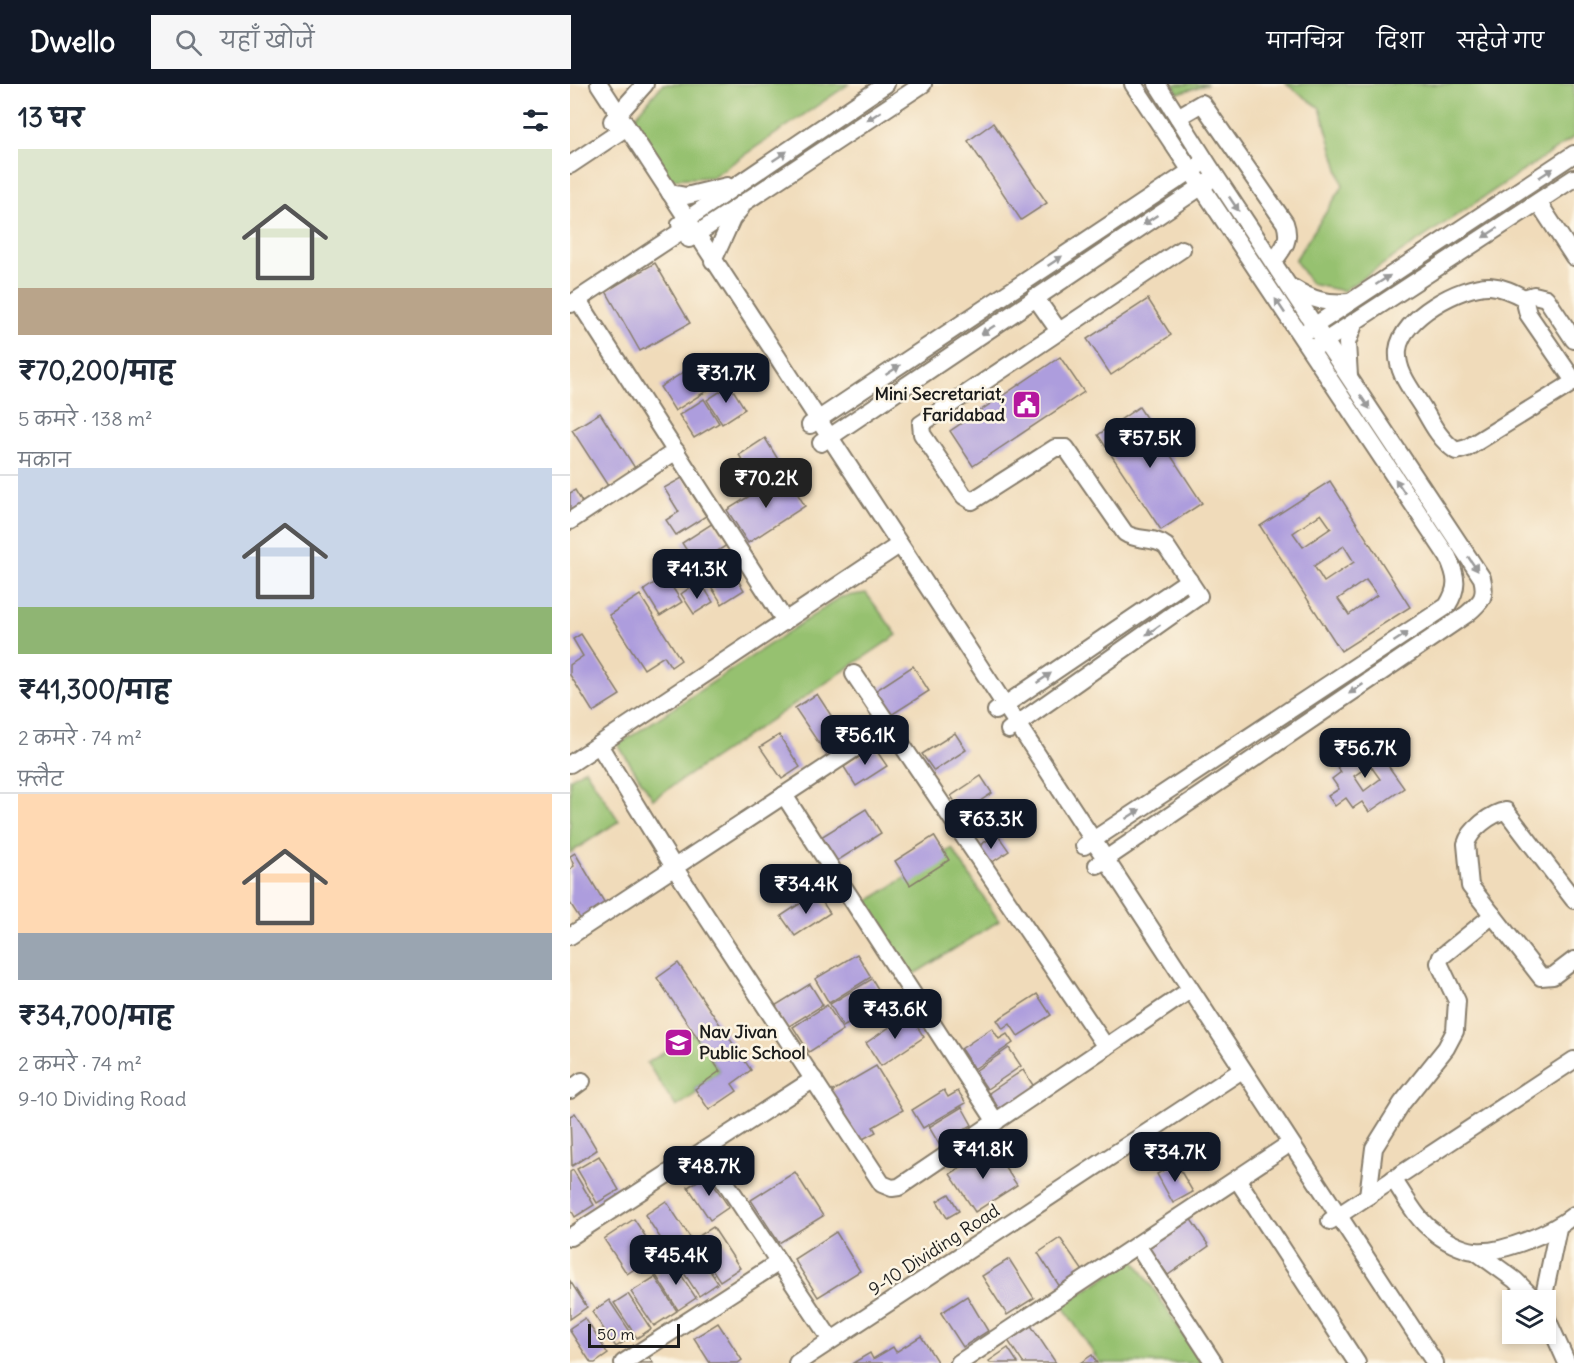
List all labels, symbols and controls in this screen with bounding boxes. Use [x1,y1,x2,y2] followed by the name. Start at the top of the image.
[151,15,571,69] search box
[30,24,115,60] text: Dwello
[172,26,205,59] icon: search
[220,26,314,54] text: यहाँ खोजें
[1266,27,1344,54] text: मानचित्र
[1377,27,1424,54] text: दिशा
[1457,27,1544,54] text: सहेजे गए
[18,101,84,134] text: 13 घर
[519,104,552,137] icon: filters
[866,110,882,121] one-way arrow
[771,150,787,162] one-way arrow
[1538,167,1554,179] one-way arrow
[231,188,339,296] icon: home
[1228,196,1239,212] one-way arrow
[1142,214,1158,226] one-way arrow
[1482,228,1498,239] one-way arrow
[1047,256,1063,267] one-way arrow
[1375,274,1391,286] one-way arrow
[1275,298,1286,314] one-way arrow
[980,324,996,335] one-way arrow
[677,353,775,404] pin: ₹31.7K
[18,354,174,387] text: ₹70,200/माह
[696,360,756,385] text: ₹31.7K
[885,365,901,376] one-way arrow
[874,382,1005,426] place label: Mini Secretariat, Faridabad
[1010,388,1042,420] public building icon: Mini Secretariat, Faridabad
[1359,393,1371,409] one-way arrow
[18,406,152,431] text: 5 कमरे · 138 m²
[1101,418,1199,469] pin: ₹57.5K
[1118,425,1182,450] text: ₹57.5K
[18,447,71,472] text: मकान
[717,458,815,509] pin: ₹70.2K
[734,465,798,490] text: ₹70.2K
[1394,478,1406,494] one-way arrow
[231,507,339,615] icon: home
[648,549,746,600] pin: ₹41.3K
[667,556,727,581] text: ₹41.3K
[1467,556,1478,572] one-way arrow
[1145,624,1161,636] one-way arrow
[1392,631,1409,642] one-way arrow
[18,673,170,706] text: ₹41,300/माह
[1036,673,1052,684] one-way arrow
[1348,684,1364,695] one-way arrow
[816,715,914,766] pin: ₹56.1K
[835,722,895,747] text: ₹56.1K
[18,725,142,750] text: 2 कमरे · 74 m²
[1316,728,1414,779] pin: ₹56.7K
[1333,735,1397,760] text: ₹56.7K
[18,766,64,791] text: फ़्लैट
[942,799,1040,850] pin: ₹63.3K
[959,806,1023,831] text: ₹63.3K
[1125,809,1141,820] one-way arrow
[231,833,339,941] icon: home
[757,864,855,915] pin: ₹34.4K
[774,871,838,896] text: ₹34.4K
[846,989,944,1040] pin: ₹43.6K
[863,996,927,1021] text: ₹43.6K
[18,999,173,1032] text: ₹34,700/माह
[699,1020,806,1064] place label: Nav Jivan Public School
[662,1026,694,1058] school or university icon: Nav Jivan Public School
[18,1051,142,1076] text: 2 कमरे · 74 m²
[18,1086,186,1111] text: 9-10 Dividing Road
[934,1129,1032,1180] pin: ₹41.8K
[1126,1132,1224,1183] pin: ₹34.7K
[952,1136,1014,1161] text: ₹41.8K
[1144,1139,1206,1164] text: ₹34.7K
[660,1146,758,1197] pin: ₹48.7K
[677,1153,741,1178] text: ₹48.7K
[864,1198,1004,1301] street label: 9-10 Dividing Road
[627,1235,725,1286] pin: ₹45.4K
[644,1242,708,1267] text: ₹45.4K
[1502,1290,1556,1344] map controls
[1502,1290,1556,1344] button: layers
[588,1321,680,1348] scale bar
[597,1324,635,1344] text: 50 m

